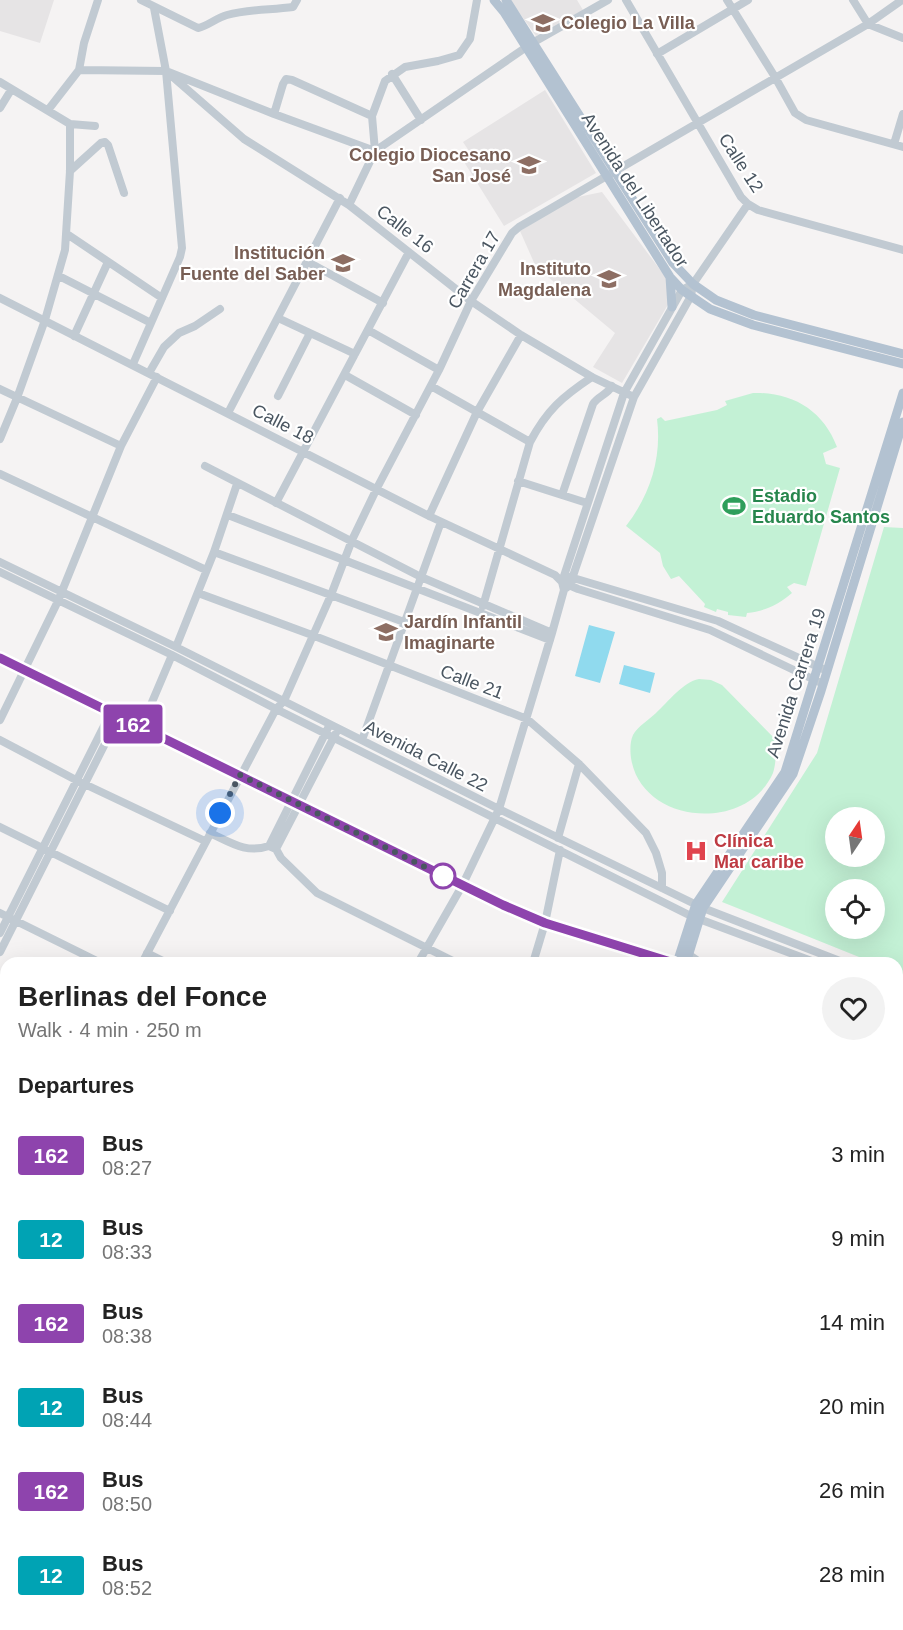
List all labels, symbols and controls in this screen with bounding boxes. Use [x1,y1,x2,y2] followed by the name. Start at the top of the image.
[530,10,556,36] school or university icon: Colegio La Villa
[561,13,696,33] place label: Colegio La Villa
[578,109,692,271] street label: Avenida del Libertador
[715,130,767,196] street label: Calle 12
[349,145,511,186] place label: Colegio Diocesano San José
[516,152,542,178] school or university icon: Colegio Diocesano San José
[373,201,437,257] street label: Calle 16
[444,228,504,312] street label: Carrera 17
[180,243,325,284] place label: Institución Fuente del Saber
[330,250,356,276] school or university icon: Institución Fuente del Saber
[498,259,592,300] place label: Instituto Magdalena
[596,266,622,292] school or university icon: Instituto Magdalena
[249,400,317,448] street label: Calle 18
[752,486,890,527] place label: Estadio Eduardo Santos
[721,493,747,519] sports icon: Estadio Eduardo Santos
[762,606,830,760] street label: Avenida Carrera 19
[404,612,522,653] place label: Jardín Infantil Imaginarte
[373,619,399,645] school or university icon: Jardín Infantil Imaginarte
[438,661,506,703] street label: Calle 21
[98,704,168,744] line badge: 162
[115,713,151,736] text: 162
[361,716,491,796] street label: Avenida Calle 22
[205,798,235,828] your location
[825,807,885,867] north arrow
[825,807,885,939] map controls
[714,831,804,872] place label: Clínica Mar caribe
[683,838,709,864] hospital icon: Clínica Mar caribe
[430,863,456,889] unlabelled marker
[825,879,885,939] button: locate
[822,977,885,1040] button: heart
[18,981,267,1012] text: Berlinas del Fonce
[18,1019,202,1041] text: Walk · 4 min · 250 m
[18,1073,134,1098] text: Departures
[102,1131,144,1156] text: Bus
[831,1142,885,1167] text: 3 min
[33,1144,69,1167] text: 162
[102,1157,152,1179] text: 08:27
[102,1215,144,1240] text: Bus
[831,1226,885,1251] text: 9 min
[39,1228,63,1251] text: 12
[102,1241,152,1263] text: 08:33
[102,1299,144,1324] text: Bus
[819,1310,885,1335] text: 14 min
[33,1312,69,1335] text: 162
[102,1325,152,1347] text: 08:38
[102,1383,144,1408] text: Bus
[819,1394,885,1419] text: 20 min
[39,1396,63,1419] text: 12
[102,1409,152,1431] text: 08:44
[102,1467,144,1492] text: Bus
[819,1478,885,1503] text: 26 min
[33,1480,69,1503] text: 162
[102,1493,152,1515] text: 08:50
[102,1551,144,1576] text: Bus
[819,1562,885,1587] text: 28 min
[39,1564,63,1587] text: 12
[102,1577,152,1599] text: 08:52

